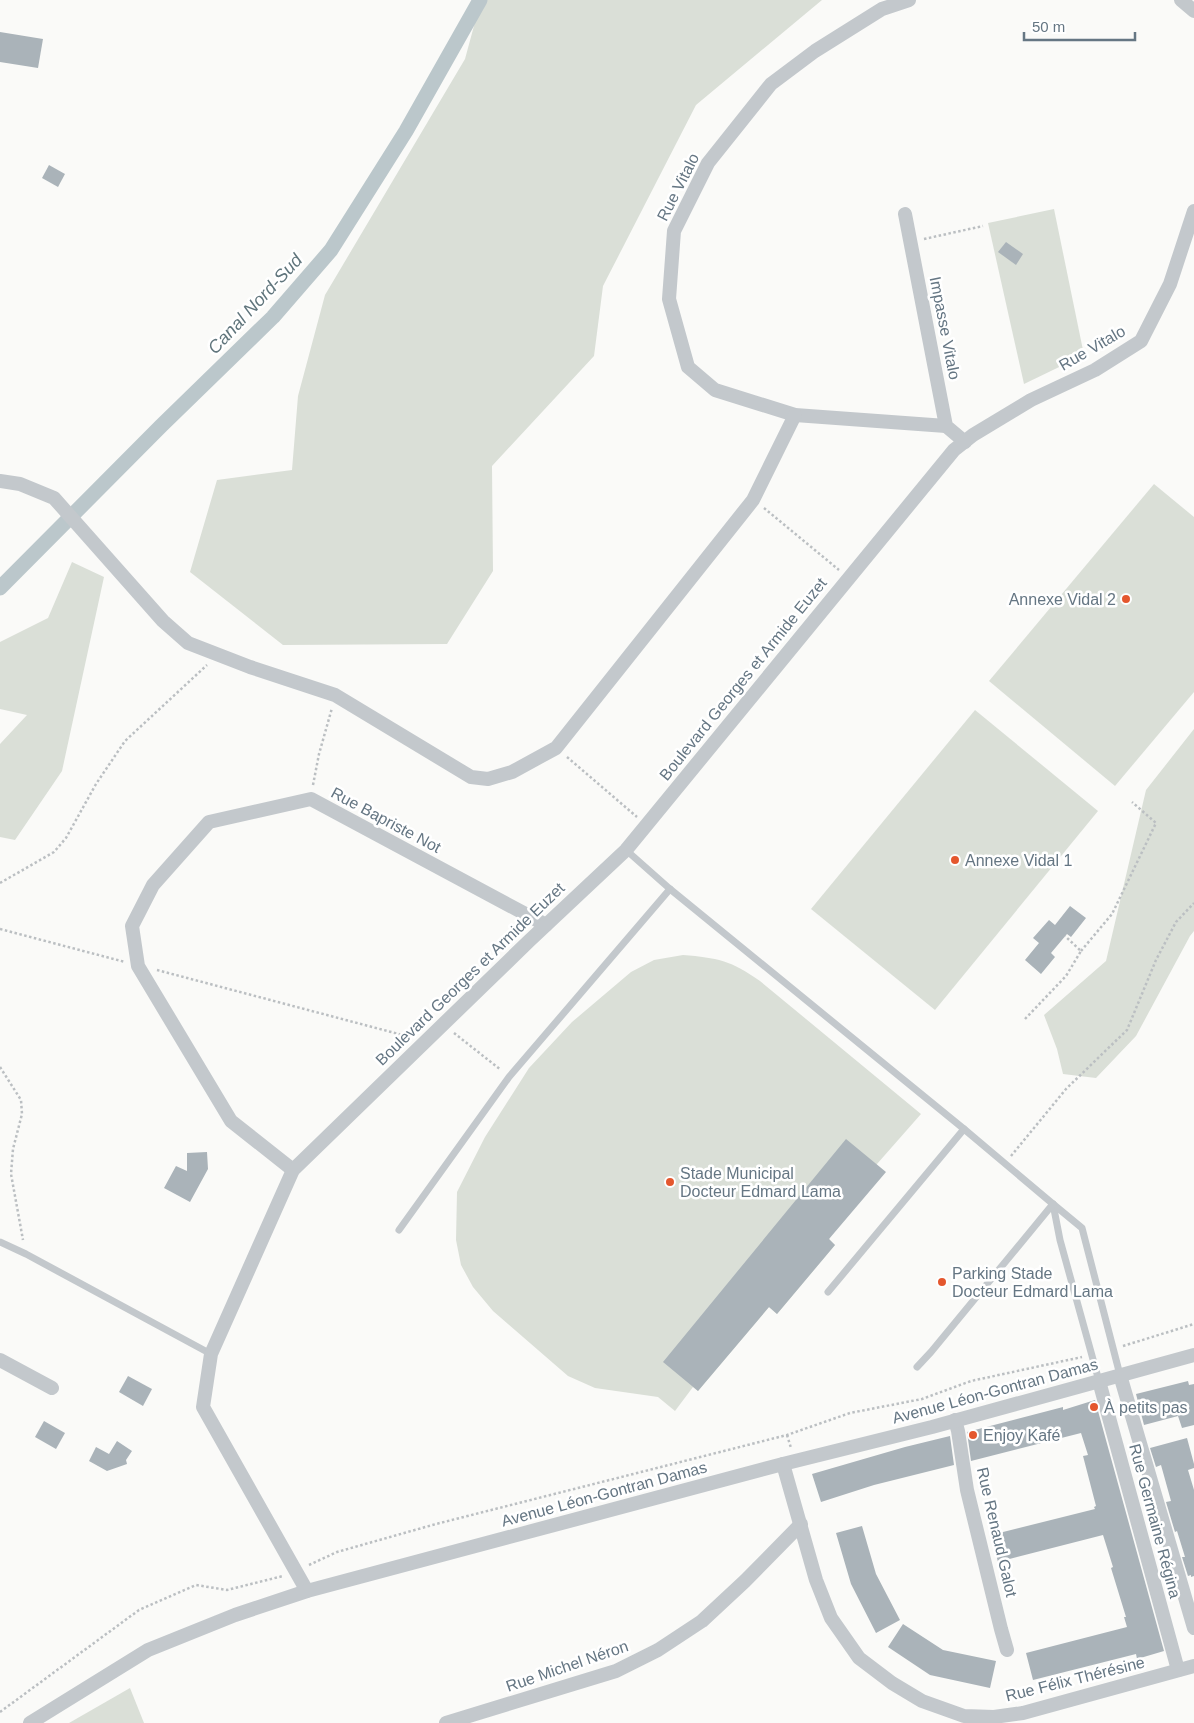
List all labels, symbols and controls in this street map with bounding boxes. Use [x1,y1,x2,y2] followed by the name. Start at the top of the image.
[1024,10,1135,42] scale bar
[1032,18,1065,35] text: 50 m
[654,150,702,224] street label: Rue Vitalo
[204,249,307,358] water label: Canal Nord-Sud
[927,275,963,381] street label: Impasse Vitalo
[1056,322,1128,374] street label: Rue Vitalo
[656,574,830,784] street label: Boulevard Georges et Armide Euzet
[1009,591,1116,608] place label: Annexe Vidal 2
[1120,593,1132,605] marker: Annexe Vidal 2
[328,784,444,856] street label: Rue Bapriste Not
[965,852,1072,869] place label: Annexe Vidal 1
[949,854,961,866] marker: Annexe Vidal 1
[372,879,568,1069] street label: Boulevard Georges et Armide Euzet
[680,1165,841,1200] place label: Stade Municipal Docteur Edmard Lama
[664,1176,676,1188] marker: Stade Municipal Docteur Edmard Lama
[952,1265,1113,1300] place label: Parking Stade Docteur Edmard Lama
[936,1276,948,1288] marker: Parking Stade Docteur Edmard Lama
[890,1355,1100,1427] street label: Avenue Léon-Gontran Damas
[1104,1398,1188,1416] place label: À petits pas
[1088,1401,1100,1413] marker: À petits pas
[983,1427,1060,1444] place label: Enjoy Kafé
[967,1429,979,1441] marker: Enjoy Kafé
[1126,1442,1184,1600] street label: Rue Germaine Régina
[499,1458,709,1530] street label: Avenue Léon-Gontran Damas
[974,1466,1020,1599] street label: Rue Renaud Galot
[504,1637,630,1695] street label: Rue Michel Néron
[1004,1653,1146,1705] street label: Rue Félix Thérésine

